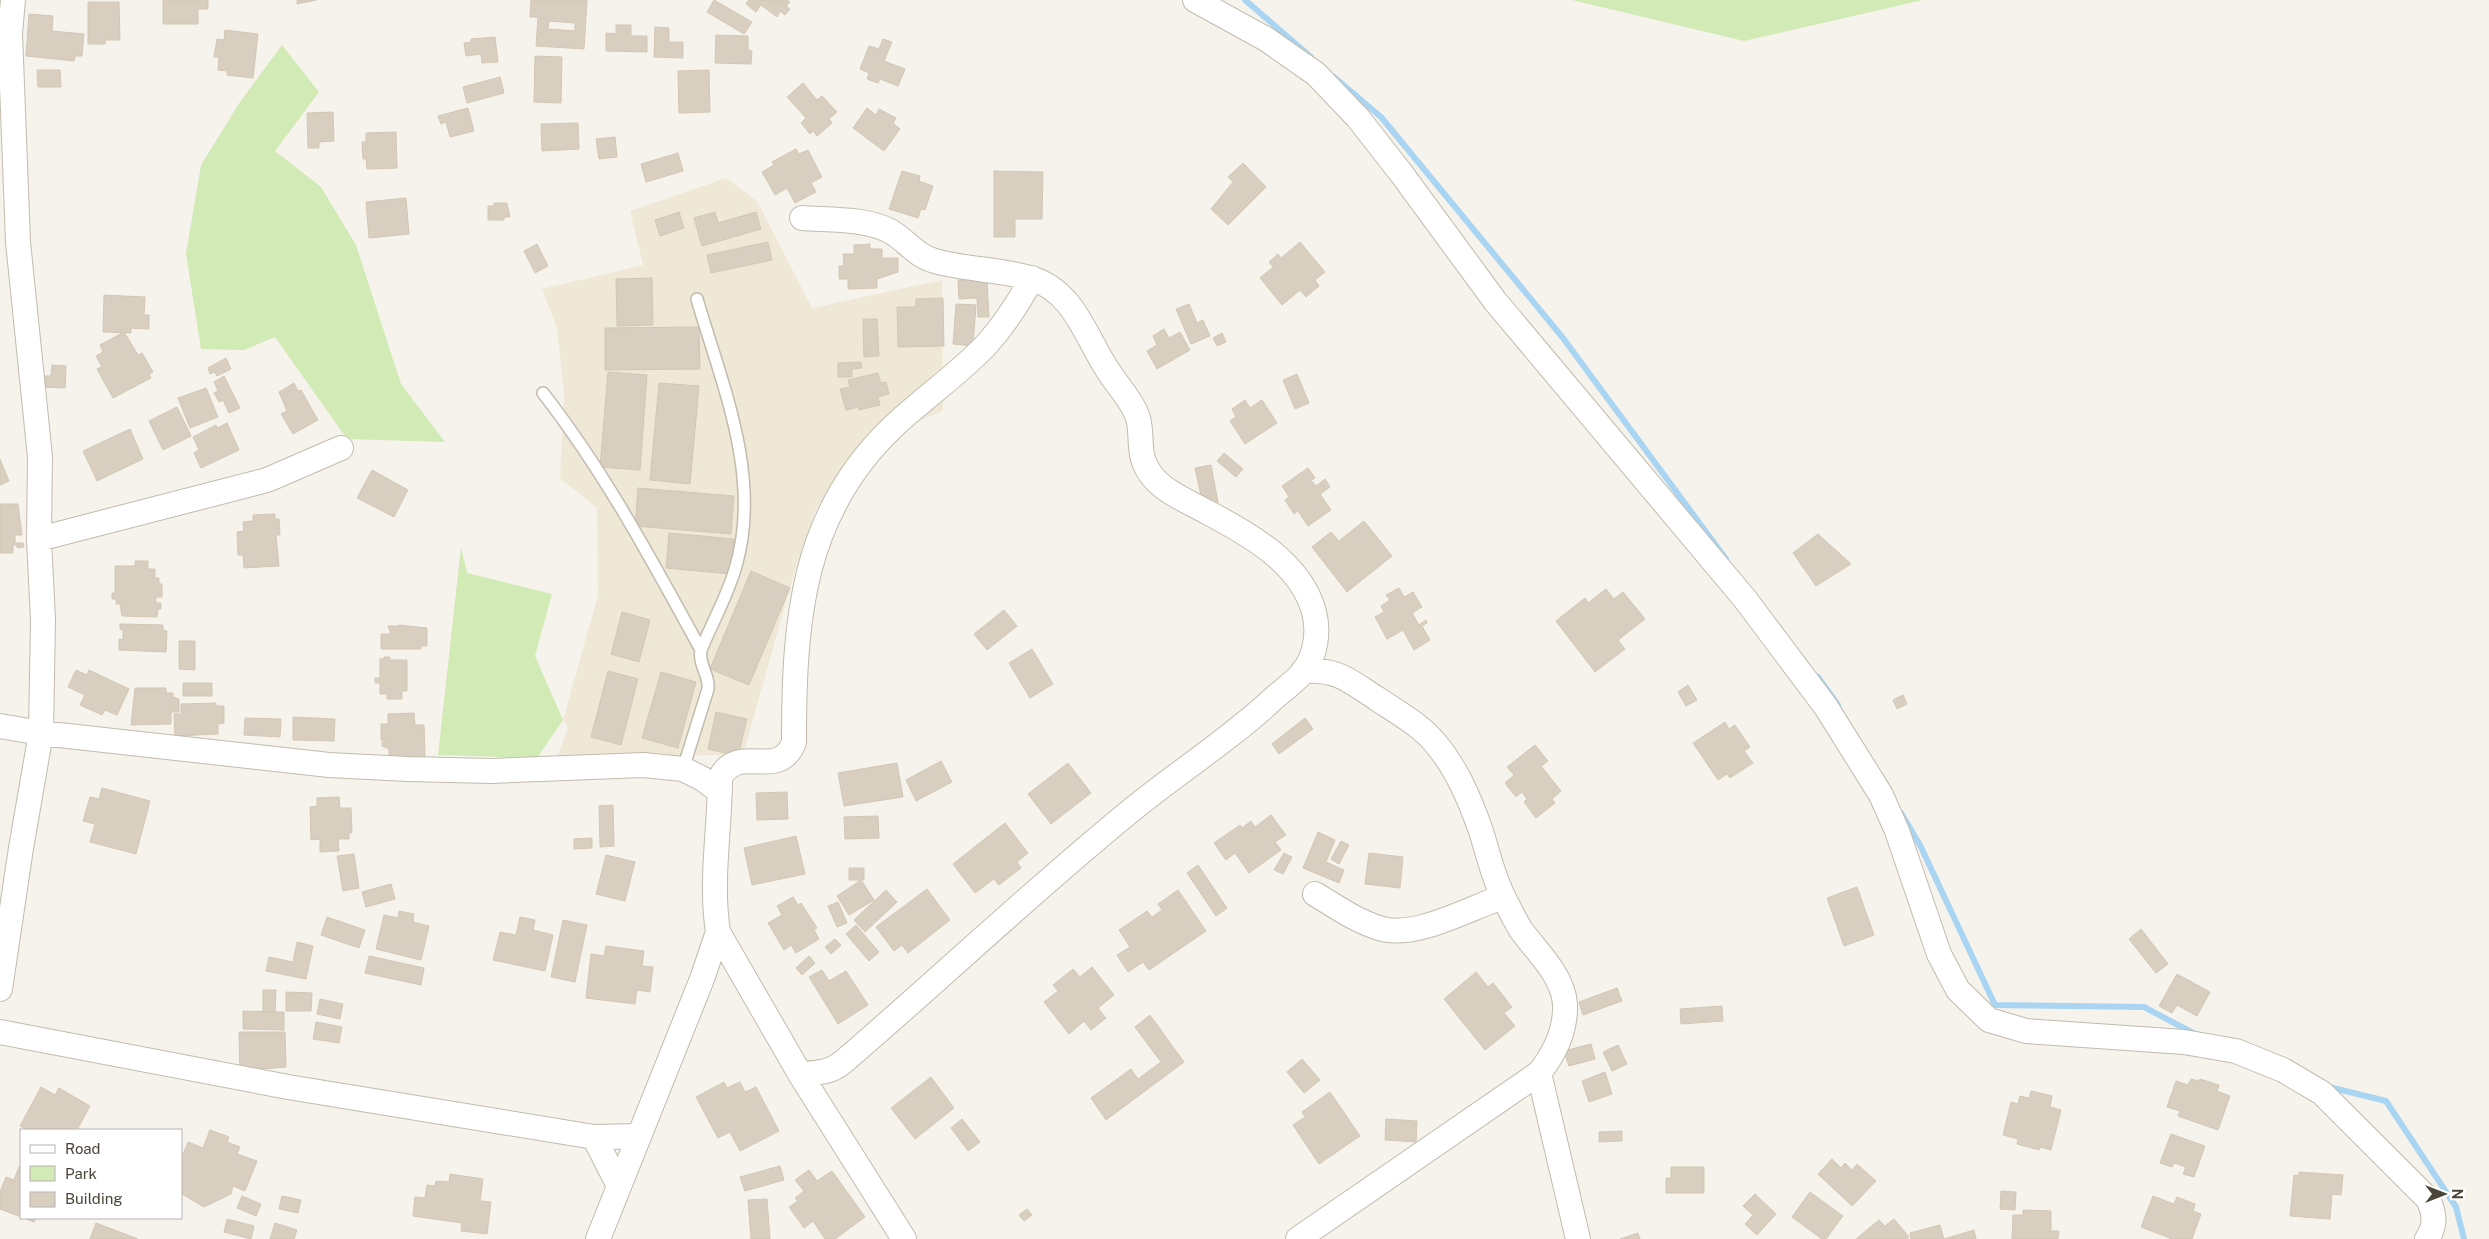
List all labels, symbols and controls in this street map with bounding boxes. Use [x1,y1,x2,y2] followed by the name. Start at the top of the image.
[20,1129,182,1219] legend
[65,1140,101,1157] text: Road
[65,1165,97,1182] text: Park
[2419,1169,2469,1219] north arrow
[2449,1189,2465,1199] text: N
[65,1190,123,1207] text: Building

